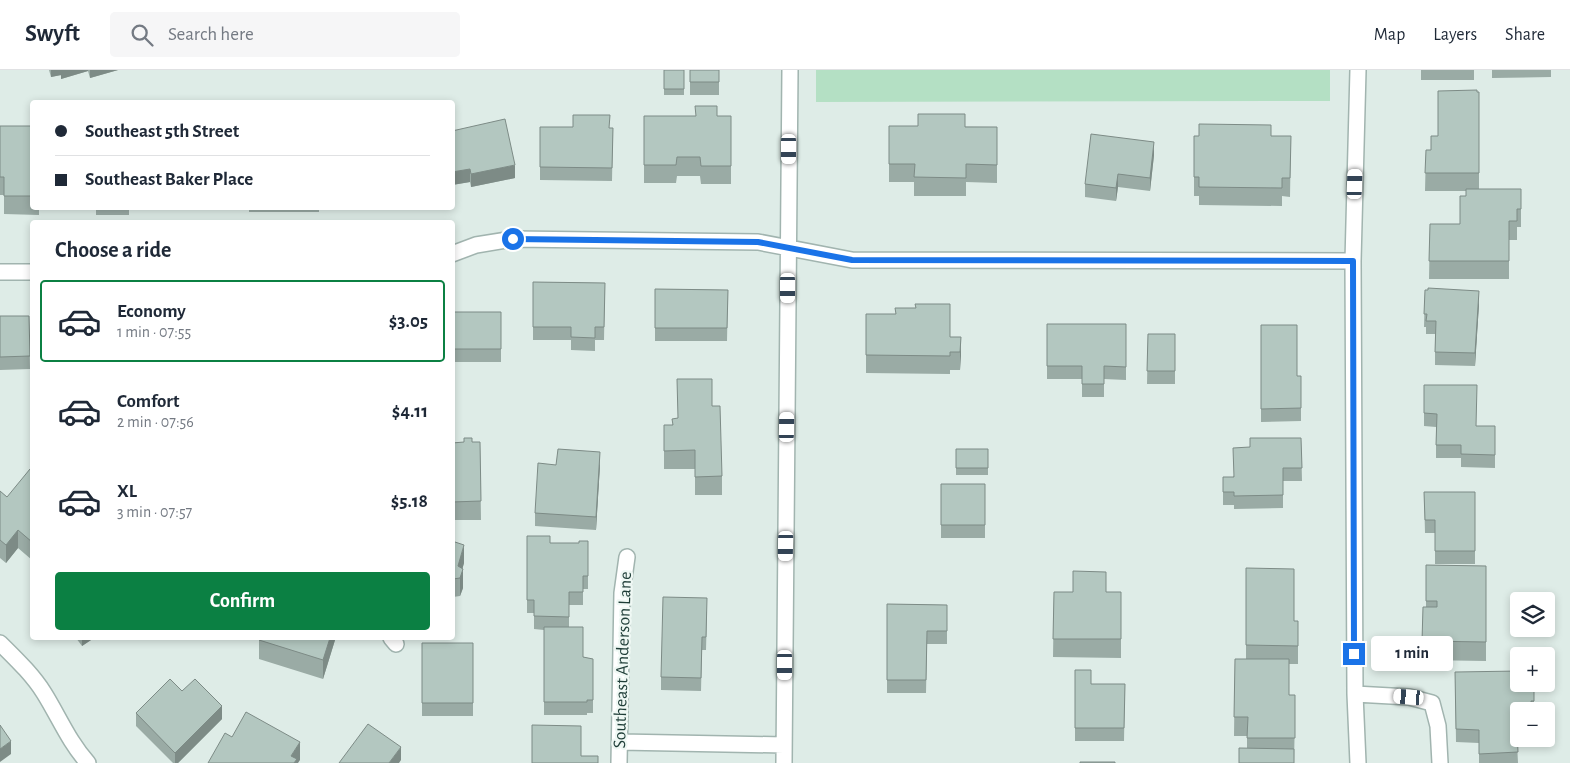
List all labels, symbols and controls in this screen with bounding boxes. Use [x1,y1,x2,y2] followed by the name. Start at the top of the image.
[110,12,460,57] search box
[128,21,156,49] icon: search
[25,22,80,46] text: Swyft
[168,25,254,44] text: Search here
[1374,26,1405,44] text: Map
[1433,26,1477,44] text: Layers
[1505,26,1545,44] text: Share
[85,122,239,141] text: Southeast 5th Street
[781,134,796,164] car
[1346,169,1363,199] car
[85,170,253,189] text: Southeast Baker Place
[502,228,524,250] route start
[55,239,171,261] text: Choose a ride
[780,273,795,303] car
[57,299,102,344] icon: car
[117,302,186,321] text: Economy
[389,312,428,331] text: $3.05
[117,324,191,340] text: 1 min · 07:55
[57,389,102,434] icon: car
[117,392,179,411] text: Comfort
[392,402,428,421] text: $4.11
[779,412,794,442] car
[117,414,194,430] text: 2 min · 07:56
[57,479,102,524] icon: car
[117,482,137,501] text: XL
[391,492,428,511] text: $5.18
[117,504,192,520] text: 3 min · 07:57
[778,531,793,561] car
[611,571,635,749] street label: Southeast Anderson Lane
[55,572,430,630] button: Confirm
[1510,592,1555,747] map controls
[1510,592,1555,637] button: layers
[1372,636,1454,672] callout: 1 min
[1343,643,1365,665] route end
[1395,645,1429,661] text: 1 min
[1510,647,1555,692] button: +
[777,650,792,680] car
[1393,688,1424,706] car
[1510,702,1555,747] button: −

